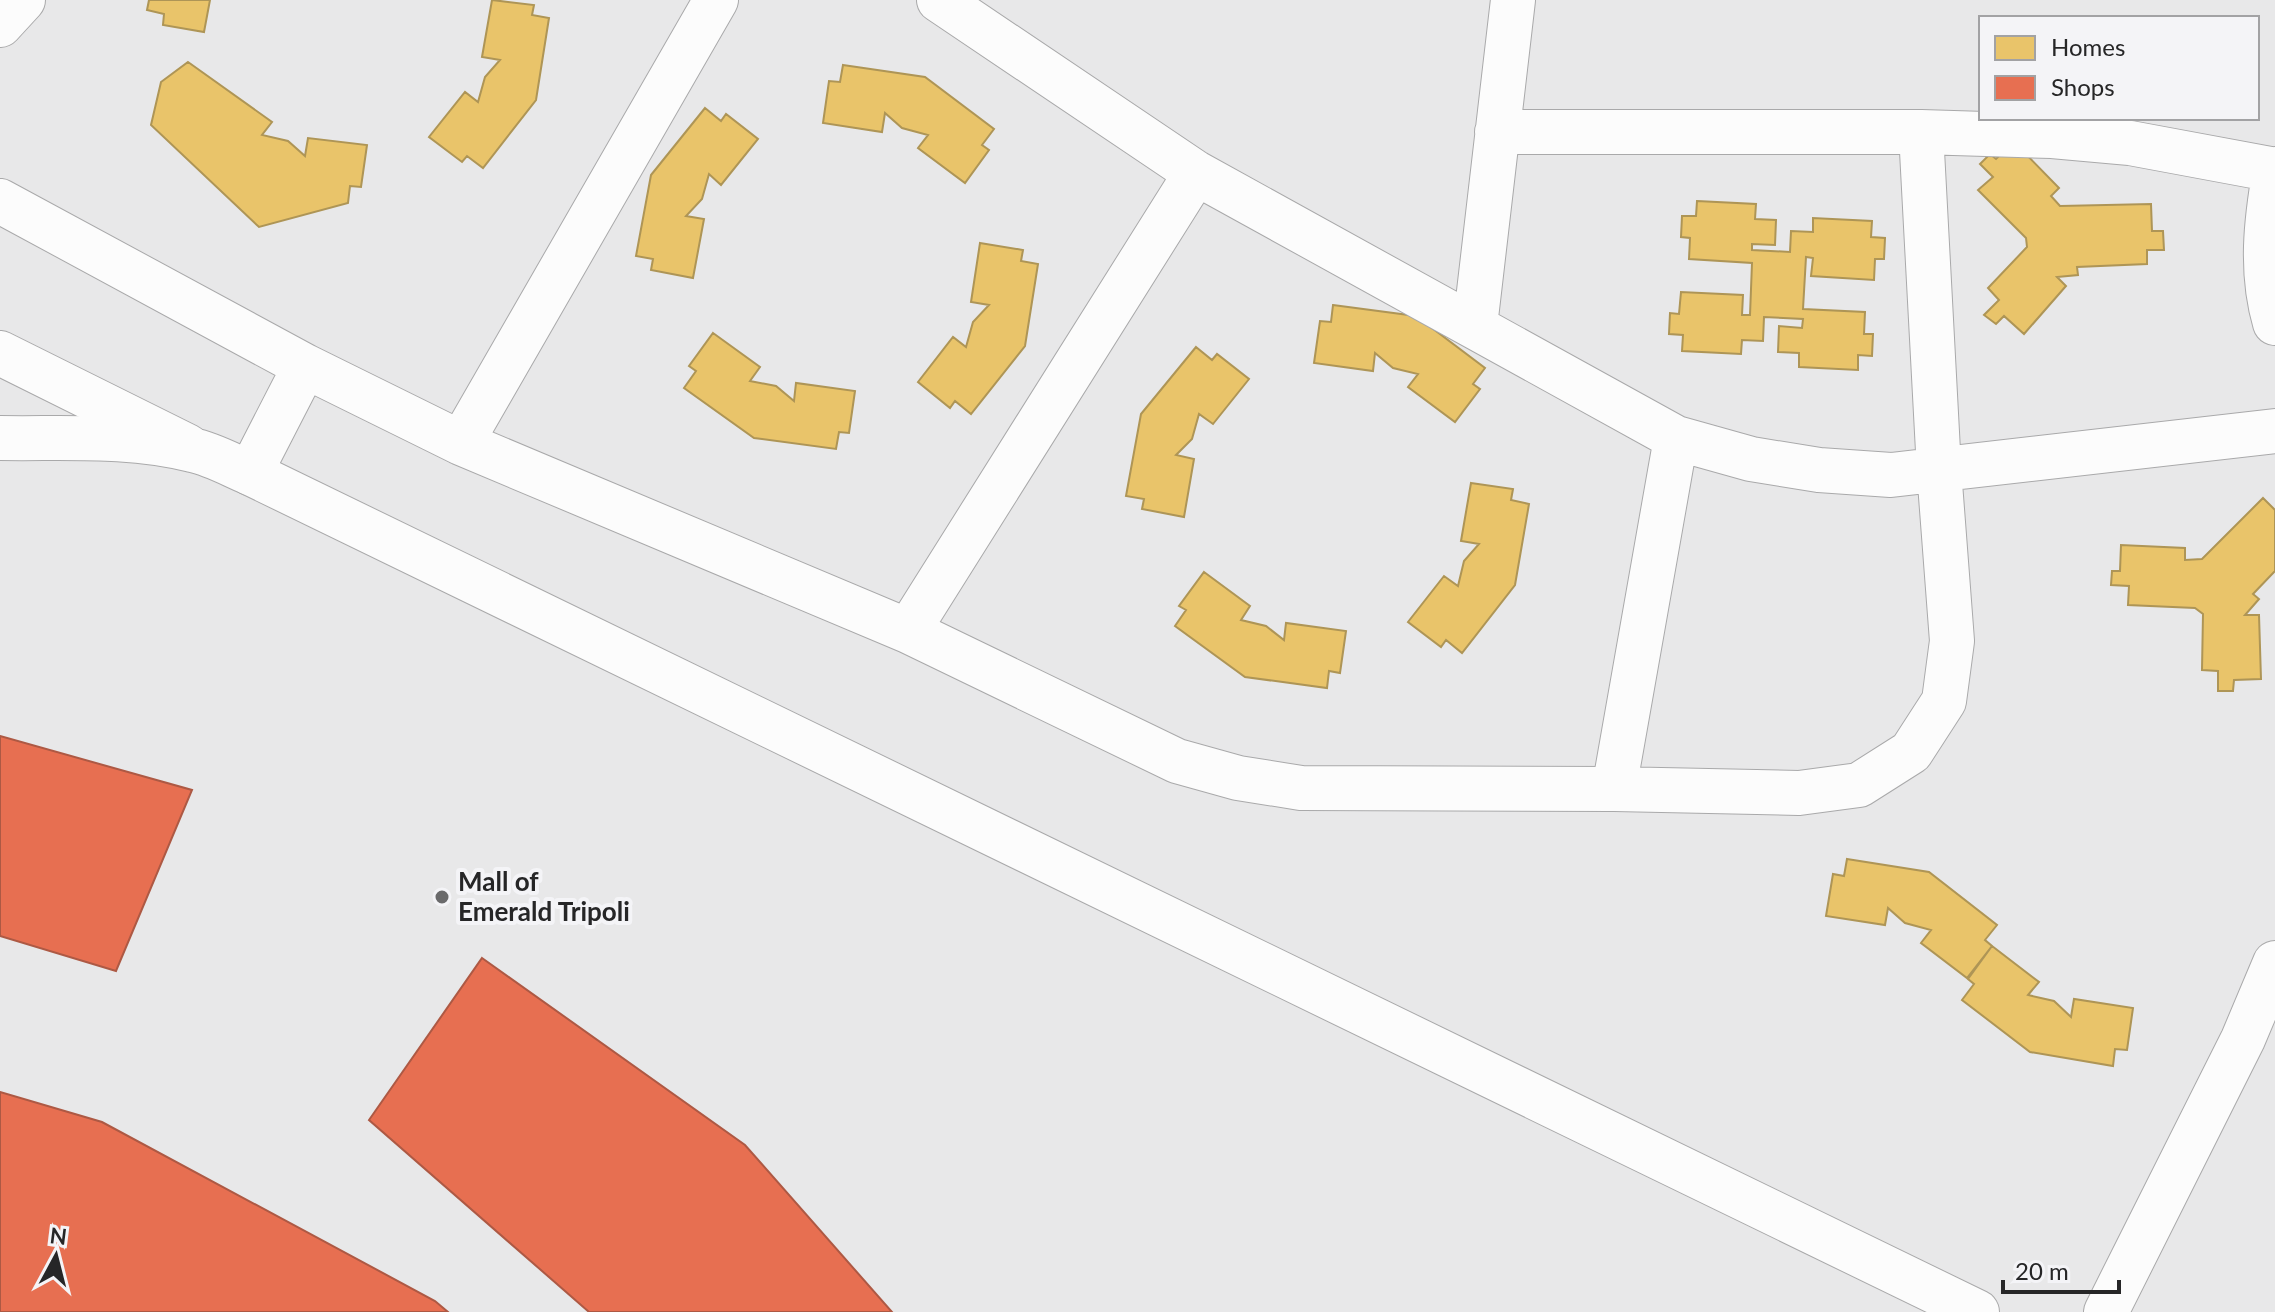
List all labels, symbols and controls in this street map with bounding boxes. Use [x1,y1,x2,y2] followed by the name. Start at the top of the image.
[1979,16,2259,120] legend
[2051,32,2125,61] text: Homes
[2051,72,2115,101] text: Shops
[458,865,630,927] place label: Mall of Emerald Tripoli
[433,888,451,906] marker: Mall of Emerald Tripoli
[16,1216,96,1296] north arrow
[48,1221,69,1250] text: N
[2003,1244,2119,1294] scale bar
[2015,1256,2069,1285] text: 20 m

